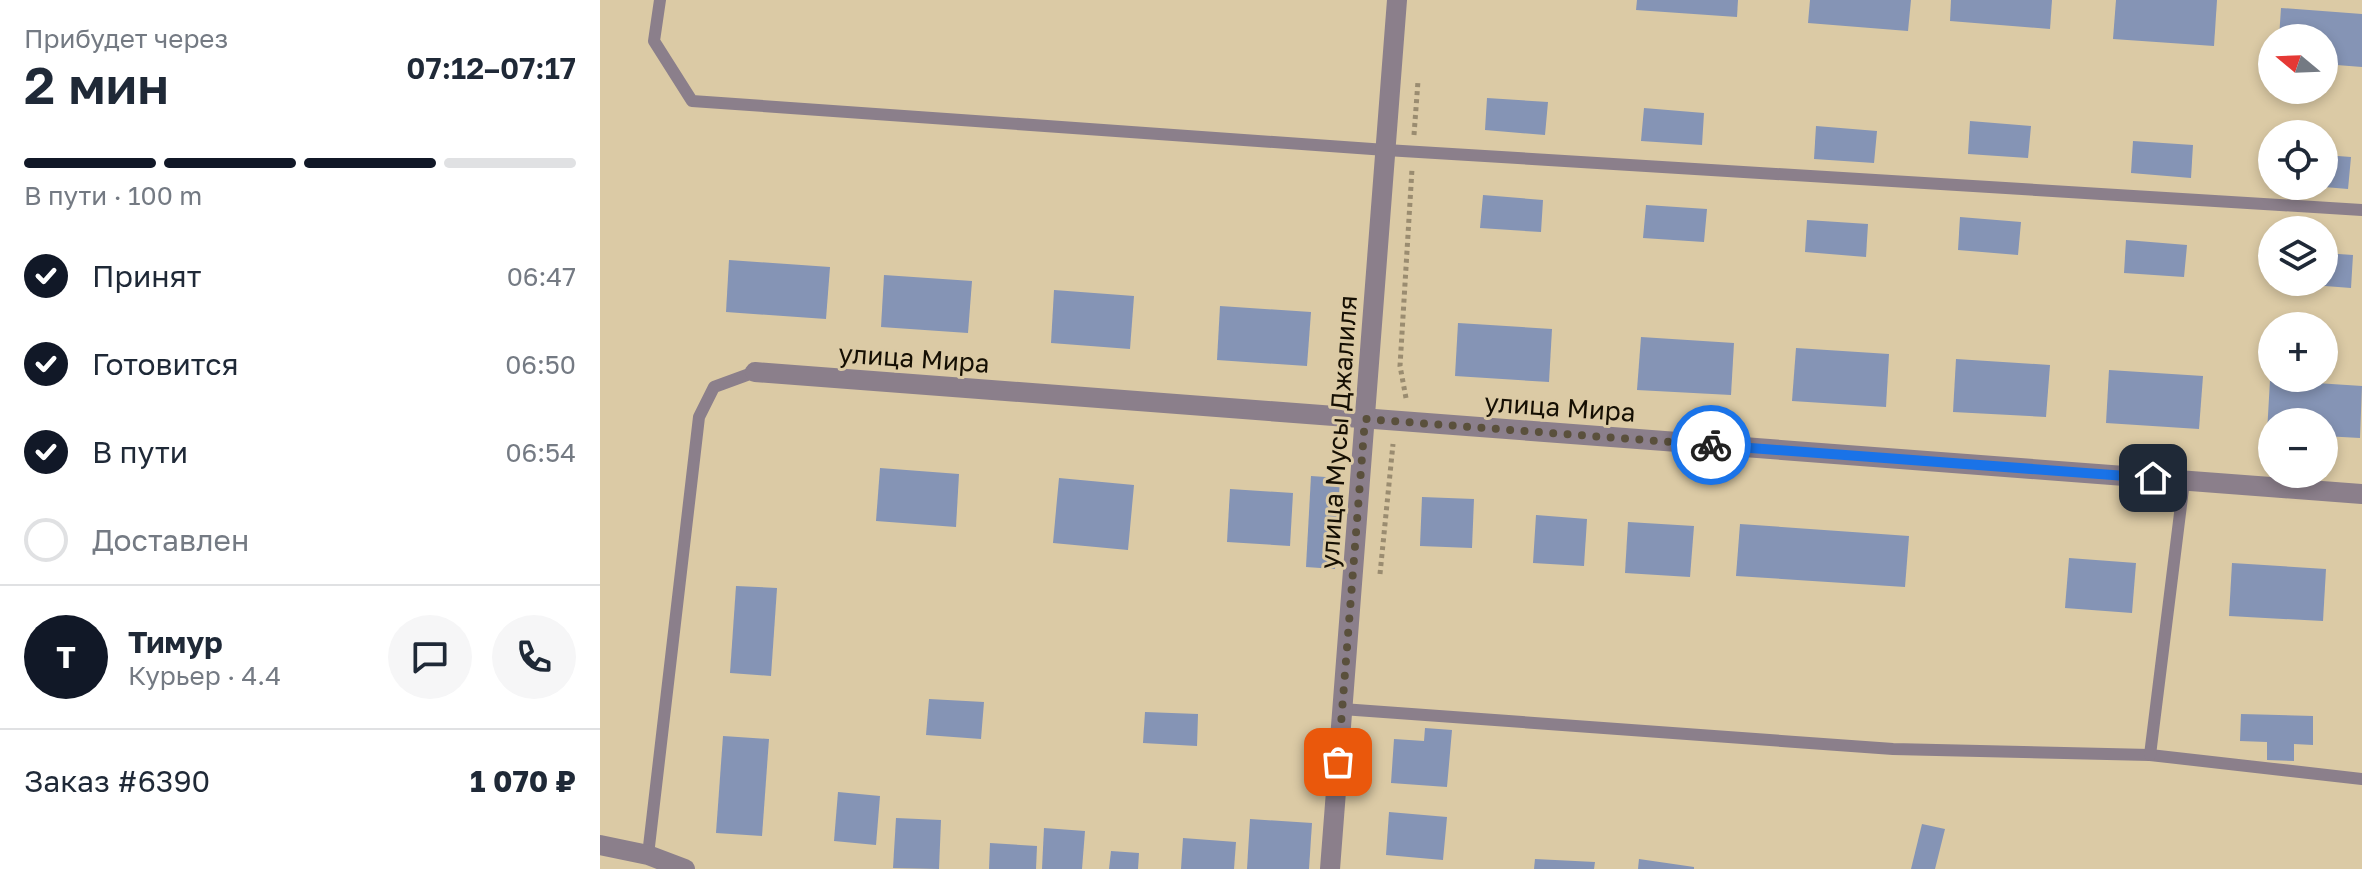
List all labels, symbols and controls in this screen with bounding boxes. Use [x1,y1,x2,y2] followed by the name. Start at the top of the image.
[24,23,228,54] text: Прибудет через
[2258,24,2338,104] north arrow
[2258,24,2338,488] map controls
[406,50,576,86] text: 07:12–07:17
[24,53,169,115] text: 2 мин
[2258,120,2338,200] button: locate
[24,180,202,211] text: В пути · 100 m
[2258,216,2338,296] button: layers
[24,254,68,298] icon: check
[92,258,201,294] text: Принят
[507,261,576,292] text: 06:47
[1313,294,1363,570] street label: улица Мусы Джалиля
[2258,312,2338,392] button: +
[837,337,991,379] street label: улица Мира
[24,342,68,386] icon: check
[92,346,239,382] text: Готовится
[505,349,576,380] text: 06:50
[1483,386,1637,428] street label: улица Мира
[1671,405,1751,485] courier
[2258,408,2338,488] button: −
[1689,423,1733,467] icon: bike
[24,430,68,474] icon: check
[92,434,188,470] text: В пути
[505,437,576,468] text: 06:54
[2119,444,2187,512] pin
[2131,456,2175,500] icon: home
[92,522,249,558] text: Доставлен
[388,615,472,699] button: chat
[492,615,576,699] button: phone
[128,624,223,660] text: Тимур
[56,639,76,675] text: Т
[128,660,281,691] text: Курьер · 4.4
[1304,728,1372,796] pin
[1316,740,1360,784] icon: bag
[24,763,210,799] text: Заказ #6390
[470,763,576,799] text: 1 070 ₽

